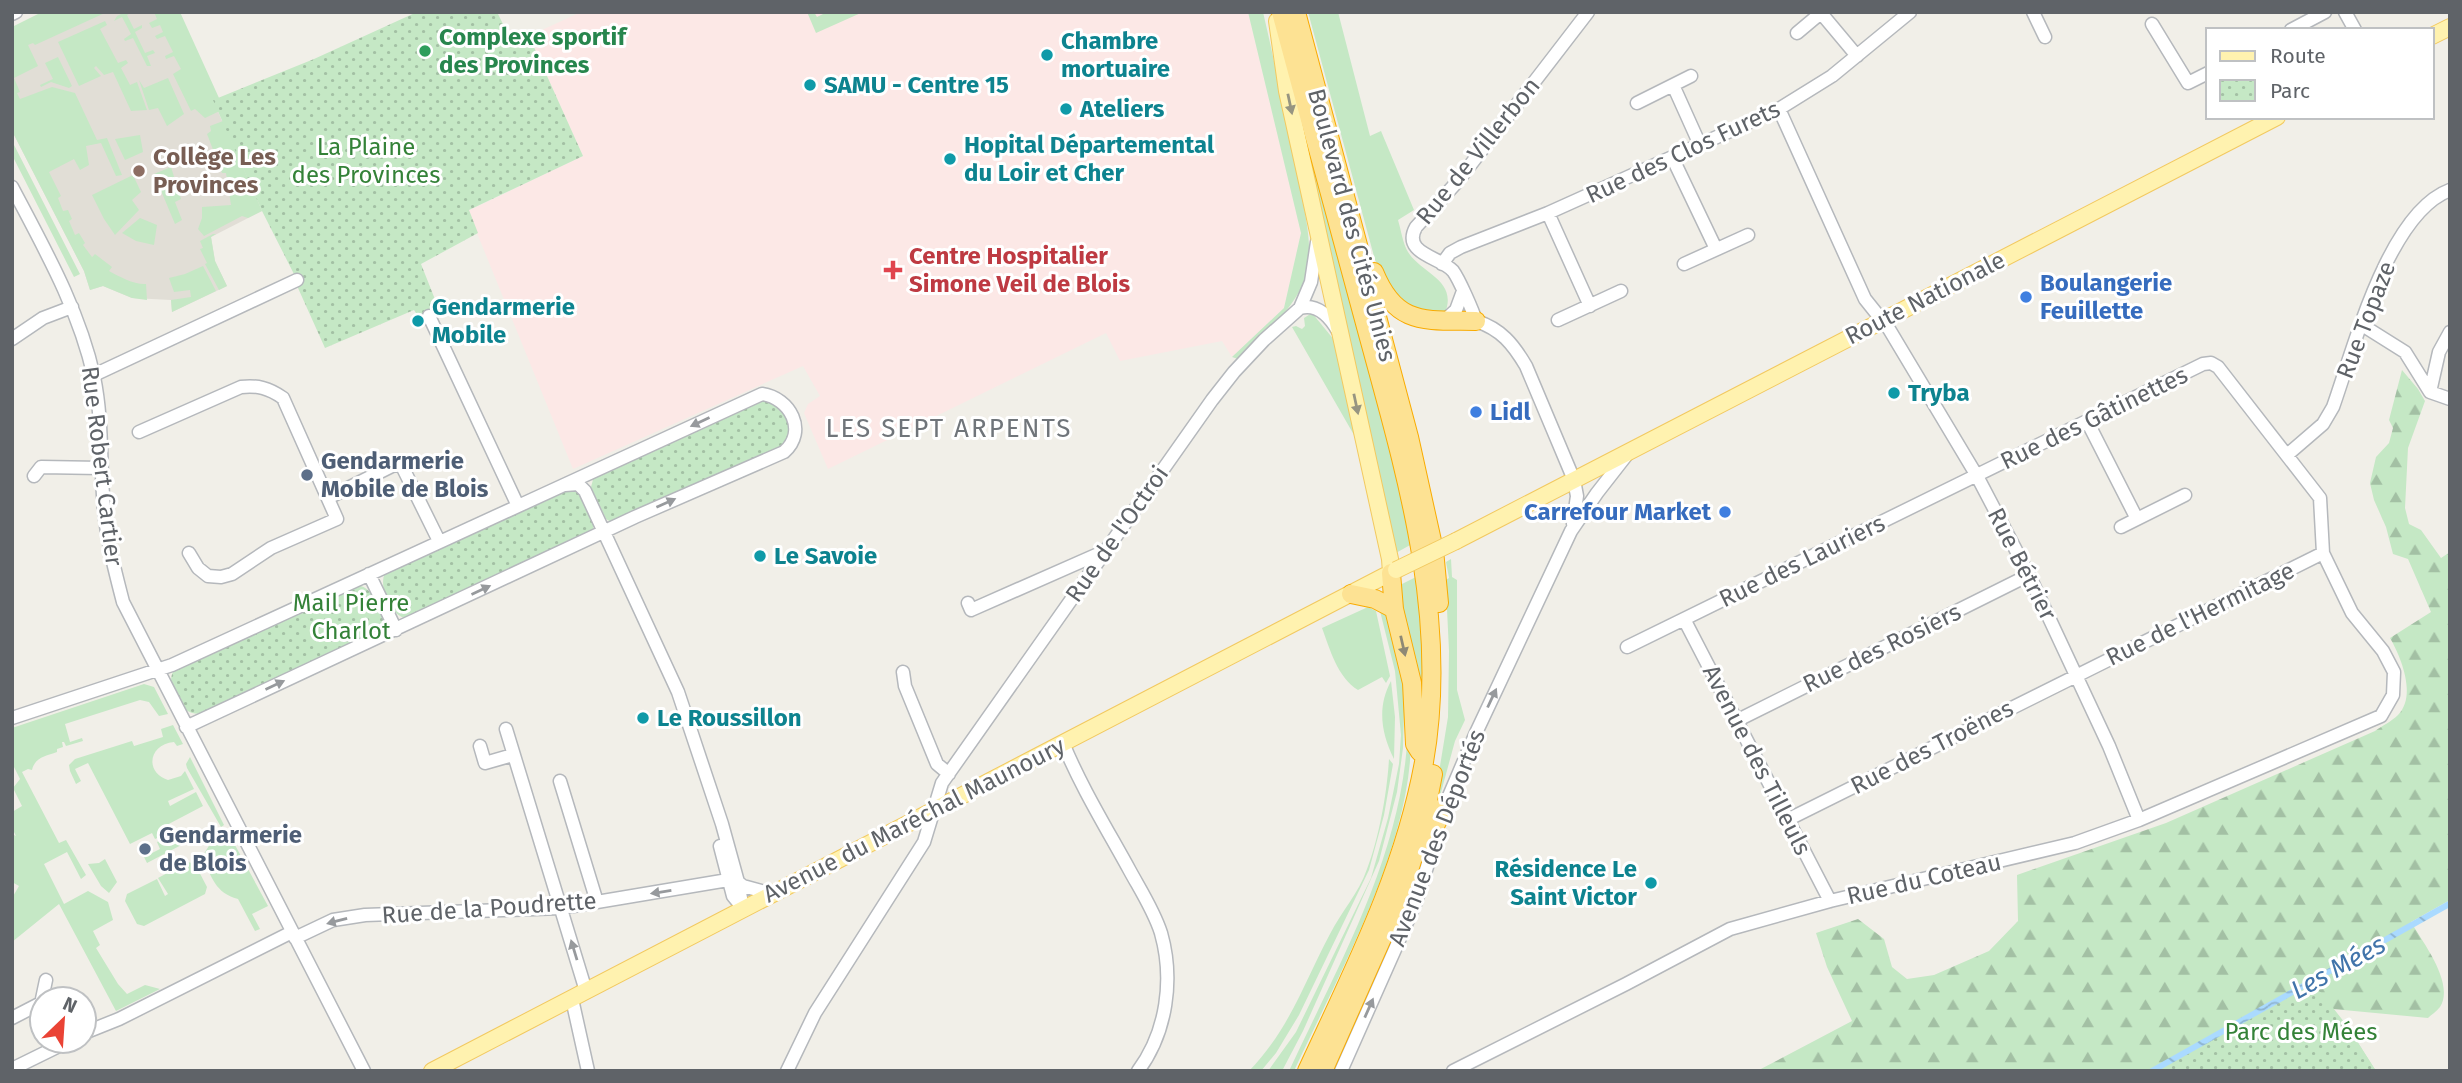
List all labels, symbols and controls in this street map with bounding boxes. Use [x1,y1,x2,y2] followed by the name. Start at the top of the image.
[439,23,628,79] place label: Complexe sportif des Provinces
[1061,27,1170,83] place label: Chambre mortuaire
[2206,28,2434,119] legend
[417,43,433,59] marker: Complexe sportif des Provinces
[2270,43,2326,69] text: Route
[1039,47,1055,63] marker: Chambre mortuaire
[824,71,1009,99] place label: SAMU - Centre 15
[1410,72,1546,230] street label: Rue de Villerbon
[802,77,818,93] marker: SAMU - Centre 15
[2270,78,2310,104] text: Parc
[1302,85,1402,365] street label: Boulevard des Cités Unies
[1285,93,1296,115] one-way arrow
[1079,95,1165,123] place label: Ateliers
[1581,95,1785,209] street label: Rue des Clos Furets
[1058,101,1074,117] marker: Ateliers
[964,131,1215,187] place label: Hopital Départemental du Loir et Cher
[292,133,440,189] park label: La Plaine des Provinces
[153,143,276,199] place label: Collège Les Provinces
[942,151,958,167] marker: Hopital Départemental du Loir et Cher
[131,163,147,179] marker: Collège Les Provinces
[909,242,1130,298] place label: Centre Hospitalier Simone Veil de Blois
[1840,246,2010,350] street label: Route Nationale
[2331,257,2401,383] street label: Rue Topaze
[883,260,903,280] marker: Centre Hospitalier Simone Veil de Blois
[2040,269,2172,325] place label: Boulangerie Feuillette
[2018,289,2034,305] marker: Boulangerie Feuillette
[432,293,575,349] place label: Gendarmerie Mobile
[410,313,426,329] marker: Gendarmerie Mobile
[1996,360,2192,476] street label: Rue des Gâtinettes
[76,365,128,568] street label: Rue Robert Cartier
[1908,379,1970,407] place label: Tryba
[1886,385,1902,401] marker: Tryba
[1351,393,1362,415] one-way arrow
[1490,398,1531,426] place label: Lidl
[1468,404,1484,420] marker: Lidl
[825,413,1073,444] district label: LES SEPT ARPENTS
[690,416,710,428] one-way arrow
[321,447,489,503] place label: Gendarmerie Mobile de Blois
[1060,461,1174,607] street label: Rue de l'Octroi
[299,467,315,483] marker: Gendarmerie Mobile de Blois
[656,497,676,509] one-way arrow
[1524,498,1712,526] place label: Carrefour Market
[1982,503,2063,626] street label: Rue Bétrier
[1717,504,1733,520] marker: Carrefour Market
[1715,509,1889,613] street label: Rue des Lauriers
[774,542,877,570] place label: Le Savoie
[752,548,768,564] marker: Le Savoie
[2101,556,2299,672] street label: Rue de l'Hermitage
[471,584,492,595] one-way arrow
[293,589,409,645] park label: Mail Pierre Charlot
[1798,598,1966,698] street label: Rue des Rosiers
[1398,635,1409,657] one-way arrow
[1697,660,1817,860] street label: Avenue des Tilleuls
[265,679,285,691] one-way arrow
[1486,688,1498,708] one-way arrow
[1846,694,2018,800] street label: Rue des Troënes
[657,704,802,732] place label: Le Roussillon
[635,710,651,726] marker: Le Roussillon
[1383,726,1491,950] street label: Avenue des Déportés
[759,731,1070,908] street label: Avenue du Maréchal Maunoury
[159,821,302,877] place label: Gendarmerie de Blois
[137,841,153,857] marker: Gendarmerie de Blois
[1844,848,2004,910] street label: Rue du Coteau
[1495,855,1637,911] place label: Résidence Le Saint Victor
[1643,875,1659,891] marker: Résidence Le Saint Victor
[381,887,597,929] street label: Rue de la Poudrette
[650,887,672,898] one-way arrow
[326,916,348,927] one-way arrow
[2286,929,2391,1006] water label: Les Mées
[568,939,578,960] one-way arrow
[28,985,98,1055] north arrow
[59,992,81,1018] text: N
[1364,998,1375,1019] one-way arrow
[2224,1018,2378,1046] park label: Parc des Mées

